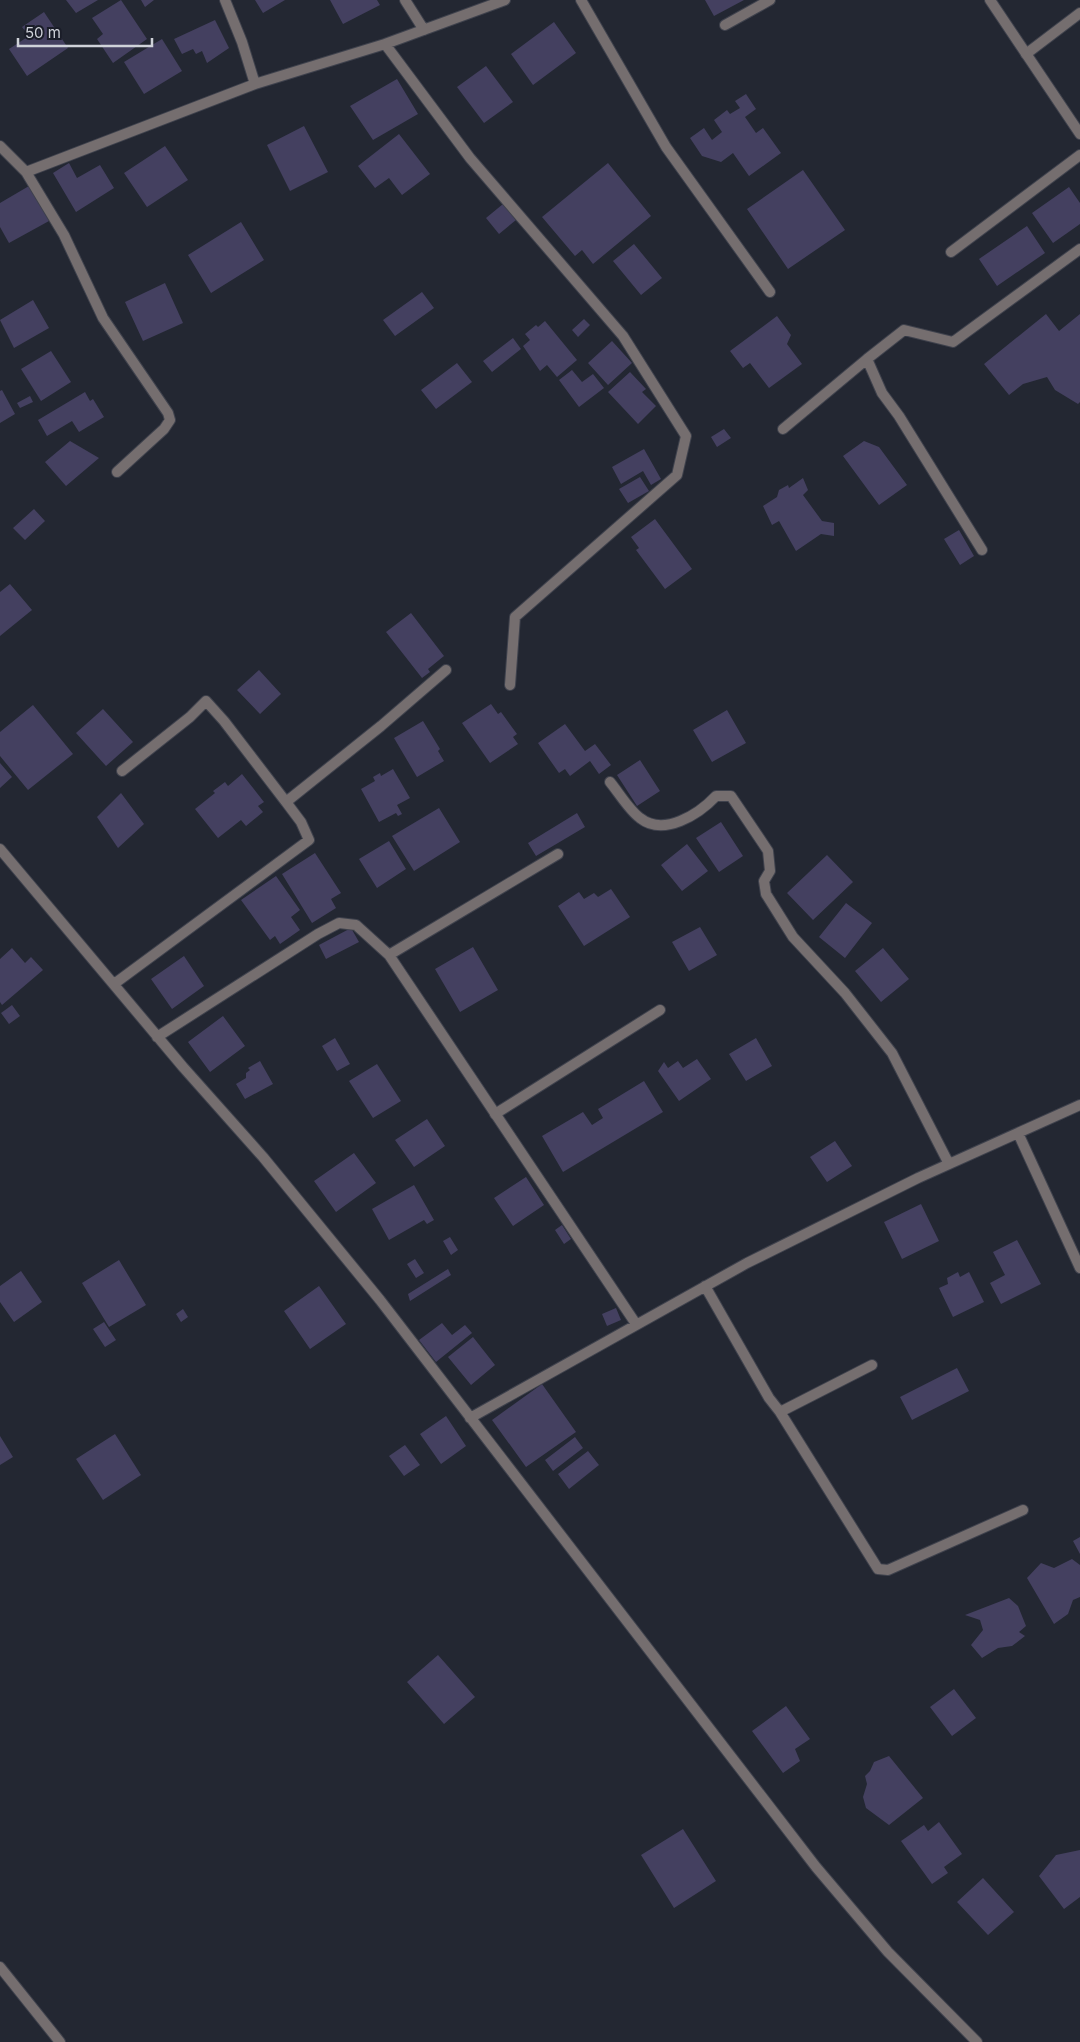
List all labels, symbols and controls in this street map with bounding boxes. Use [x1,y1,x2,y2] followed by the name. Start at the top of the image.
[18,15,151,47] scale bar
[25,23,61,42] text: 50 m

